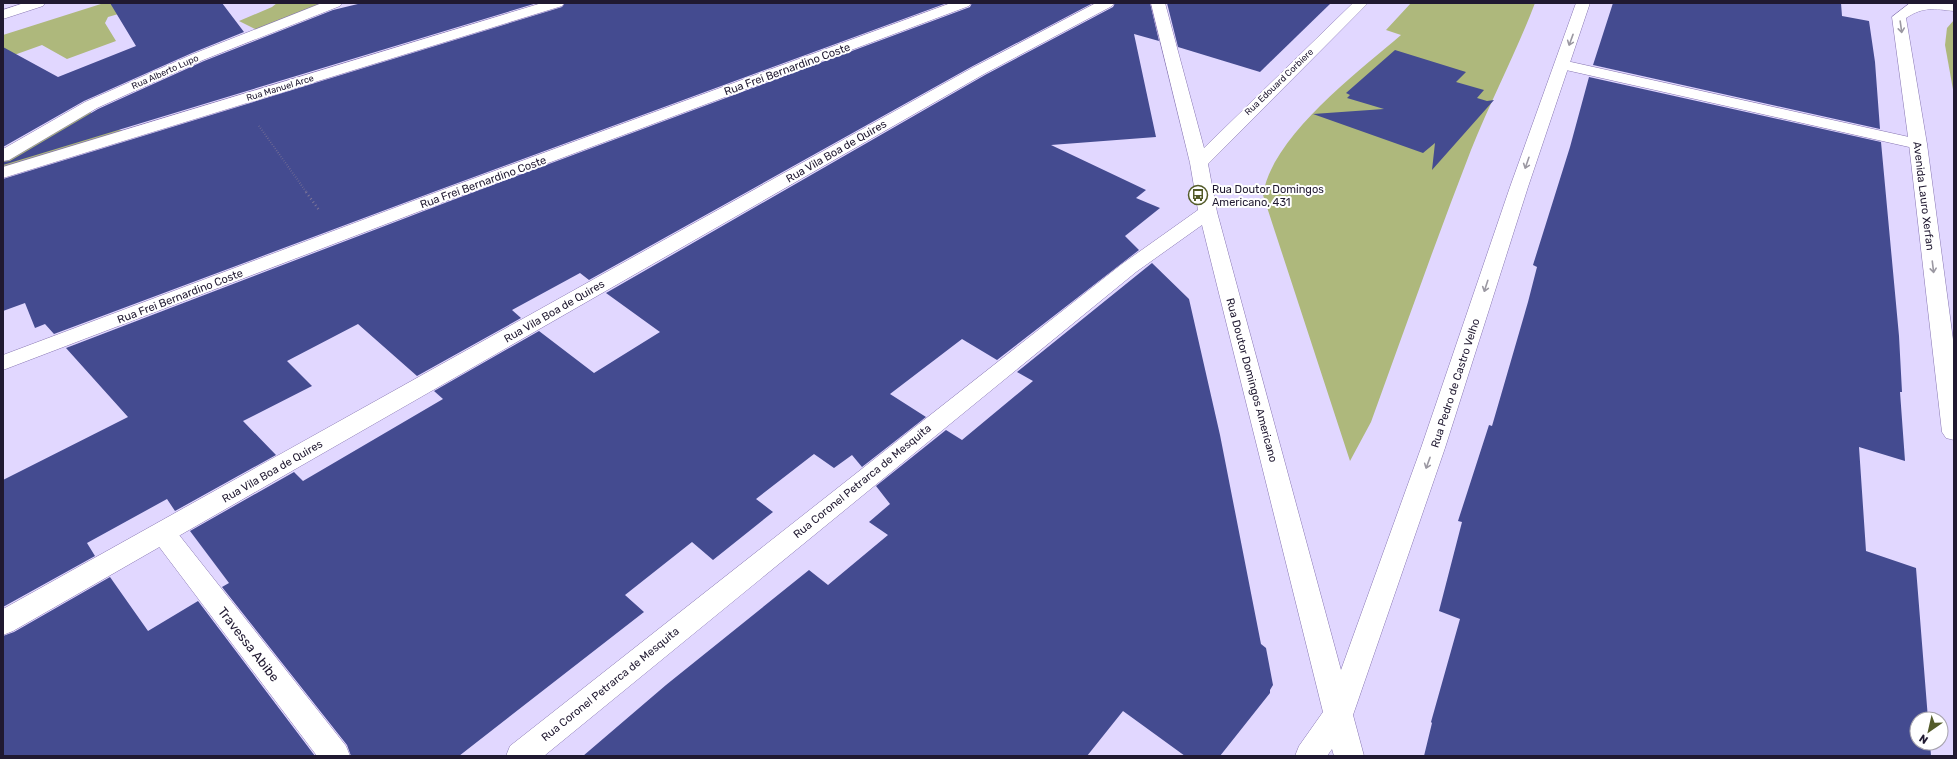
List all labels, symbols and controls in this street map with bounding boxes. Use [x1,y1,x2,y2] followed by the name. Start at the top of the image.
[1897,20,1905,33] one-way arrow
[1566,34,1574,46] one-way arrow
[722,41,852,98] street label: Rua Frei Bernardino Coste
[1243,47,1315,117] street label: Rua Edouard Corbiere
[130,53,200,91] street label: Rua Alberto Lupo
[245,73,315,103] street label: Rua Manuel Arce
[784,117,889,186] street label: Rua Vila Boa de Quires
[1910,141,1937,251] street label: Avenida Lauro Xerfan
[418,154,548,211] street label: Rua Frei Bernardino Coste
[1523,156,1531,168] one-way arrow
[1212,183,1324,209] place label: Rua Doutor Domingos Americano, 431
[1187,184,1209,206] bus stop icon: Rua Doutor Domingos Americano, 431
[1929,260,1937,273] one-way arrow
[116,266,245,326] street label: Rua Frei Bernardino Coste
[502,277,607,346] street label: Rua Vila Boa de Quires
[1482,280,1490,292] one-way arrow
[1223,297,1280,464] street label: Rua Doutor Domingos Americano
[1428,317,1483,450] street label: Rua Pedro de Castro Velho
[791,422,934,541] street label: Rua Coronel Petrarca de Mesquita
[220,437,325,506] street label: Rua Vila Boa de Quires
[1424,456,1432,468] one-way arrow
[215,604,282,685] street label: Travessa Abibe
[539,625,682,744] street label: Rua Coronel Petrarca de Mesquita
[1909,711,1949,751] north arrow
[1917,731,1931,746] text: N

